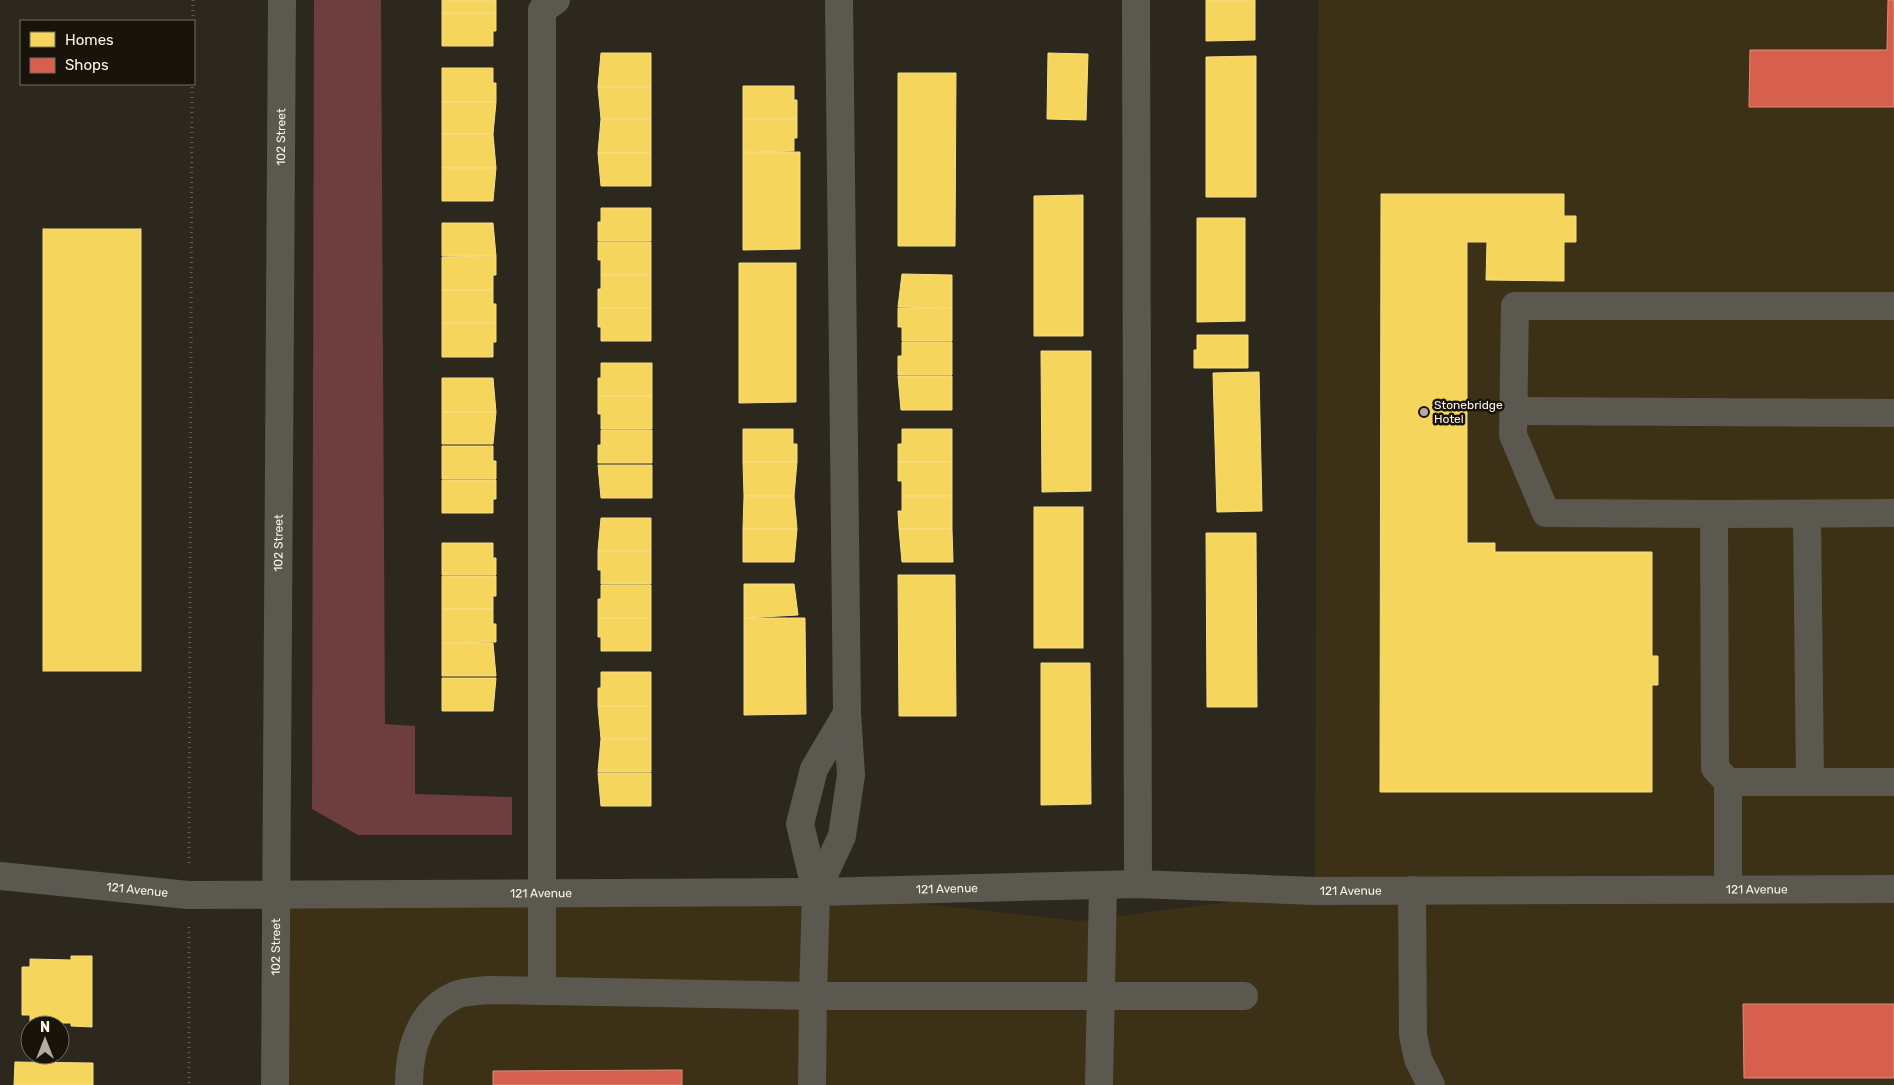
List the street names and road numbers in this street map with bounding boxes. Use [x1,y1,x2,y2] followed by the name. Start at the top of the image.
[274,108,288,166] street label: 102 Street
[271,514,286,572] street label: 102 Street
[106,880,169,900] street label: 121 Avenue
[916,881,978,897] street label: 121 Avenue
[1726,882,1788,897] street label: 121 Avenue
[1320,884,1382,898] street label: 121 Avenue
[510,886,572,900] street label: 121 Avenue
[269,918,283,976] street label: 102 Street

